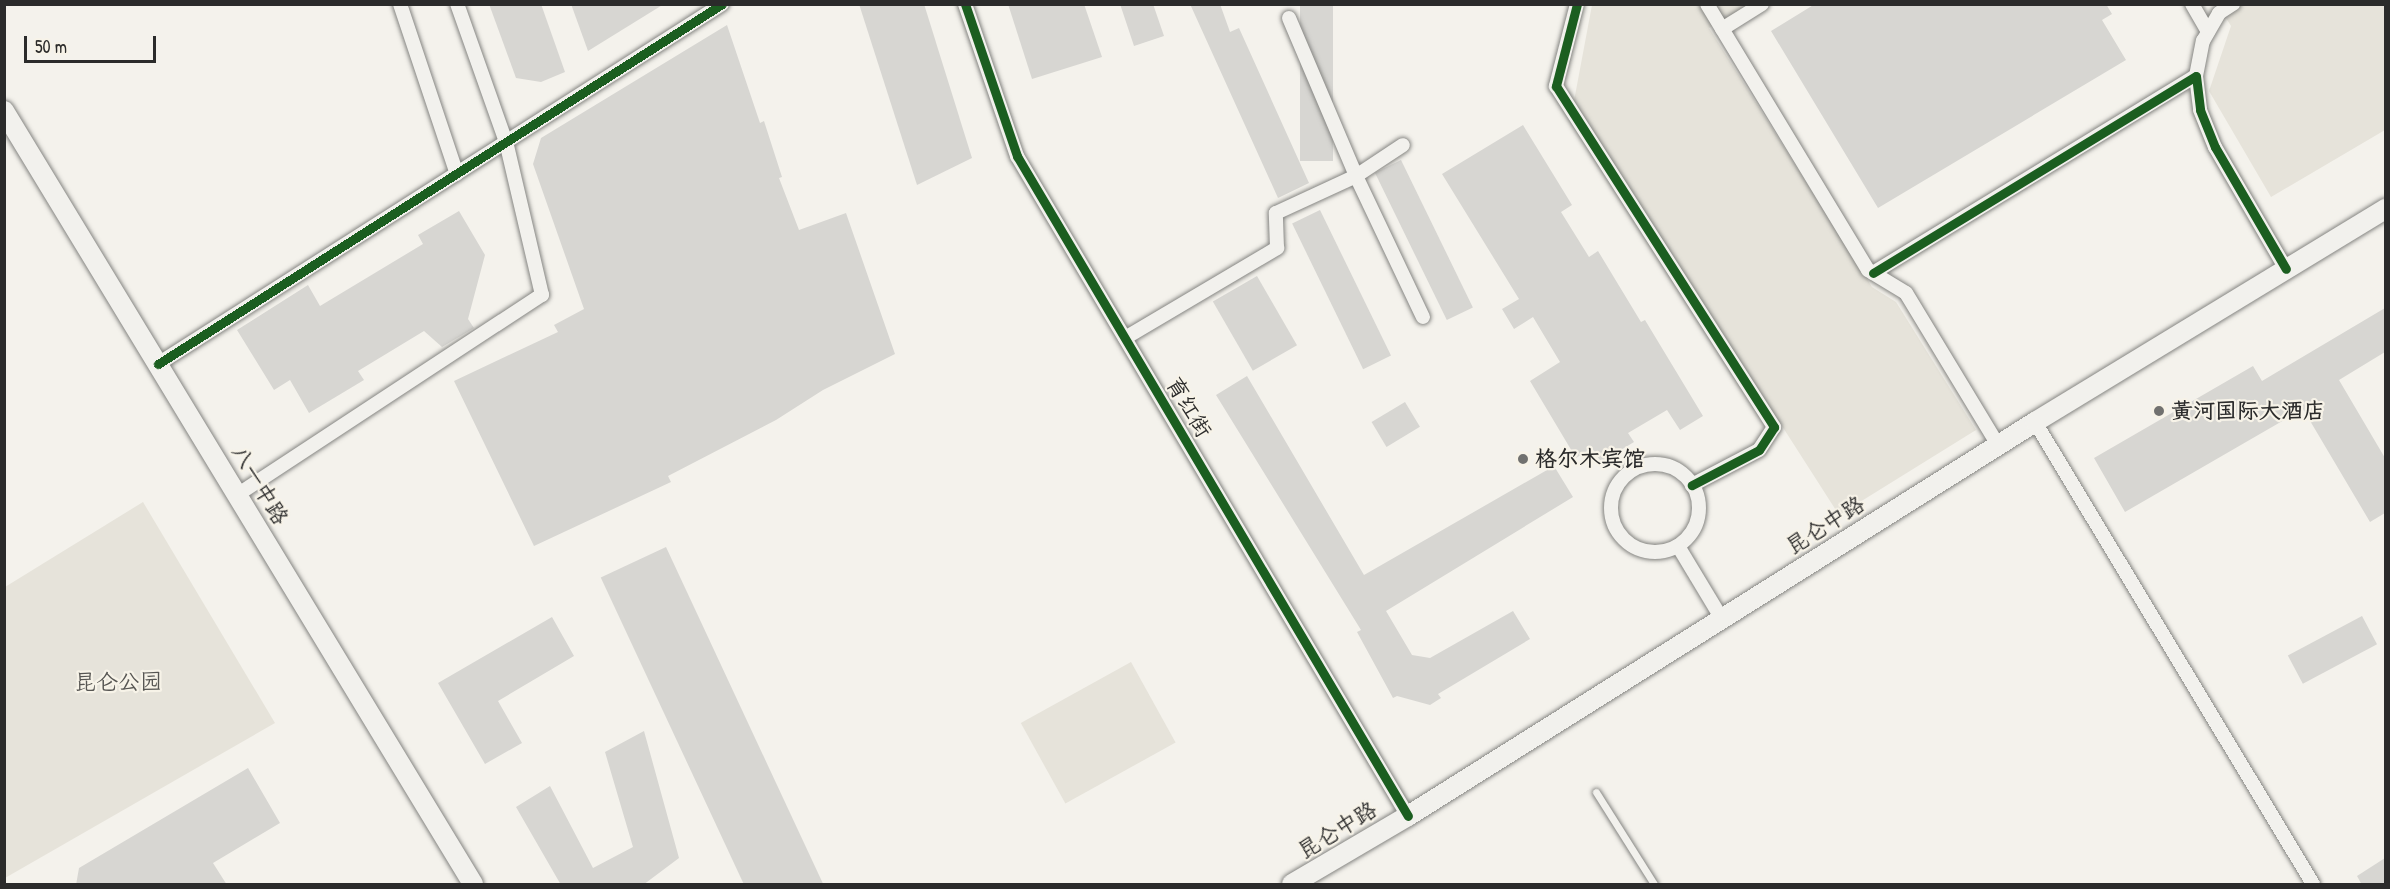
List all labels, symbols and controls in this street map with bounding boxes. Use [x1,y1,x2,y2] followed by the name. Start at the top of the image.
[27,24,159,62] scale bar
[35,34,67,59] text: 50 m
[1161,372,1217,442] street label: 育红街
[2171,398,2325,424] place label: 黄河国际大酒店
[2152,404,2166,418] marker: 黄河国际大酒店
[226,440,294,530] street label: 八一中路
[1535,446,1645,472] place label: 格尔木宾馆
[1516,452,1530,466] marker: 格尔木宾馆
[1781,490,1869,560] street label: 昆仑中路
[74,669,162,695] park label: 昆仑公园
[1292,796,1382,864] street label: 昆仑中路

